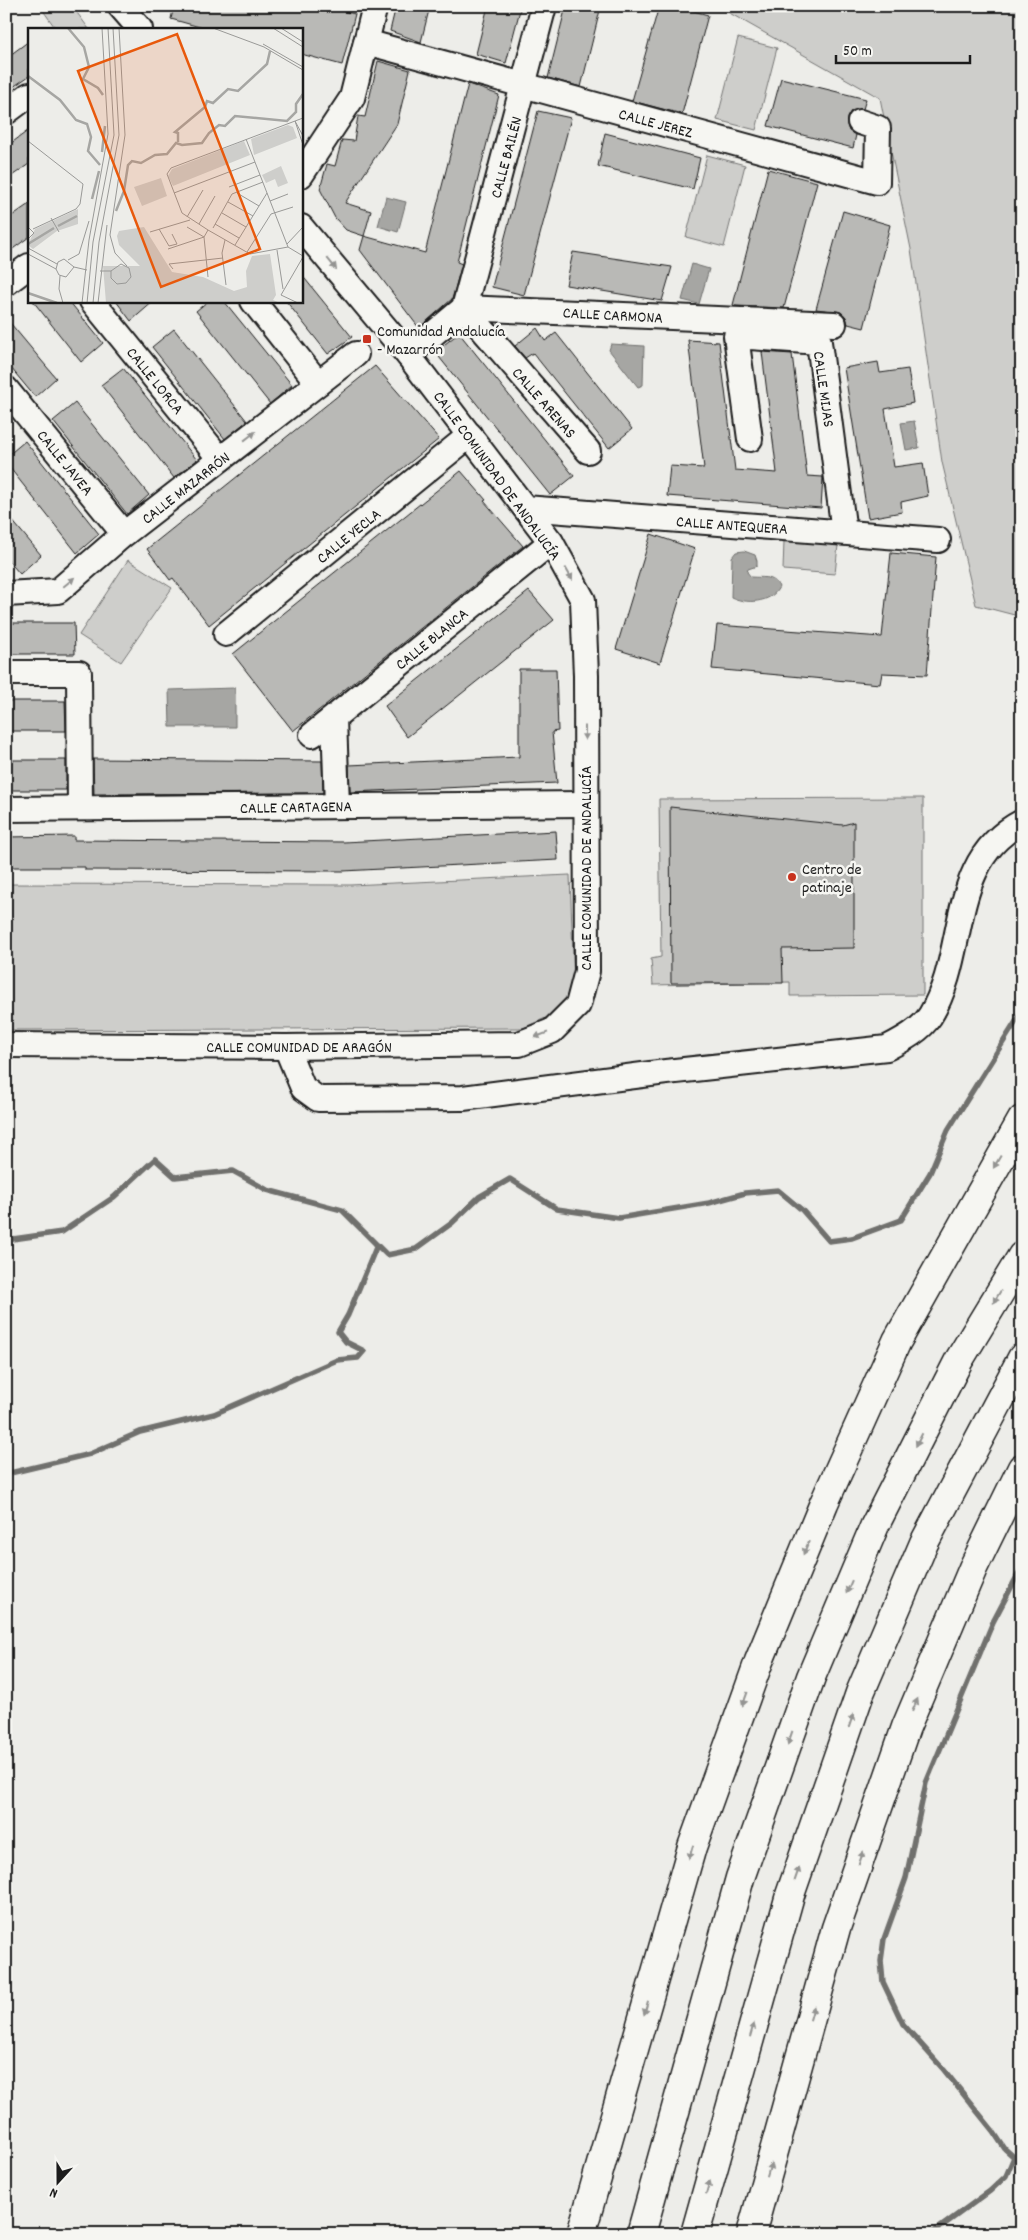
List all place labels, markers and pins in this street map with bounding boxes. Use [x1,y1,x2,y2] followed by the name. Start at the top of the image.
[377,321,506,362] place label: Comunidad Andalucía - Mazarrón
[361,333,373,345] marker: Comunidad Andalucía - Mazarrón
[802,859,862,900] place label: Centro de patinaje
[786,871,798,883] marker: Centro de patinaje

